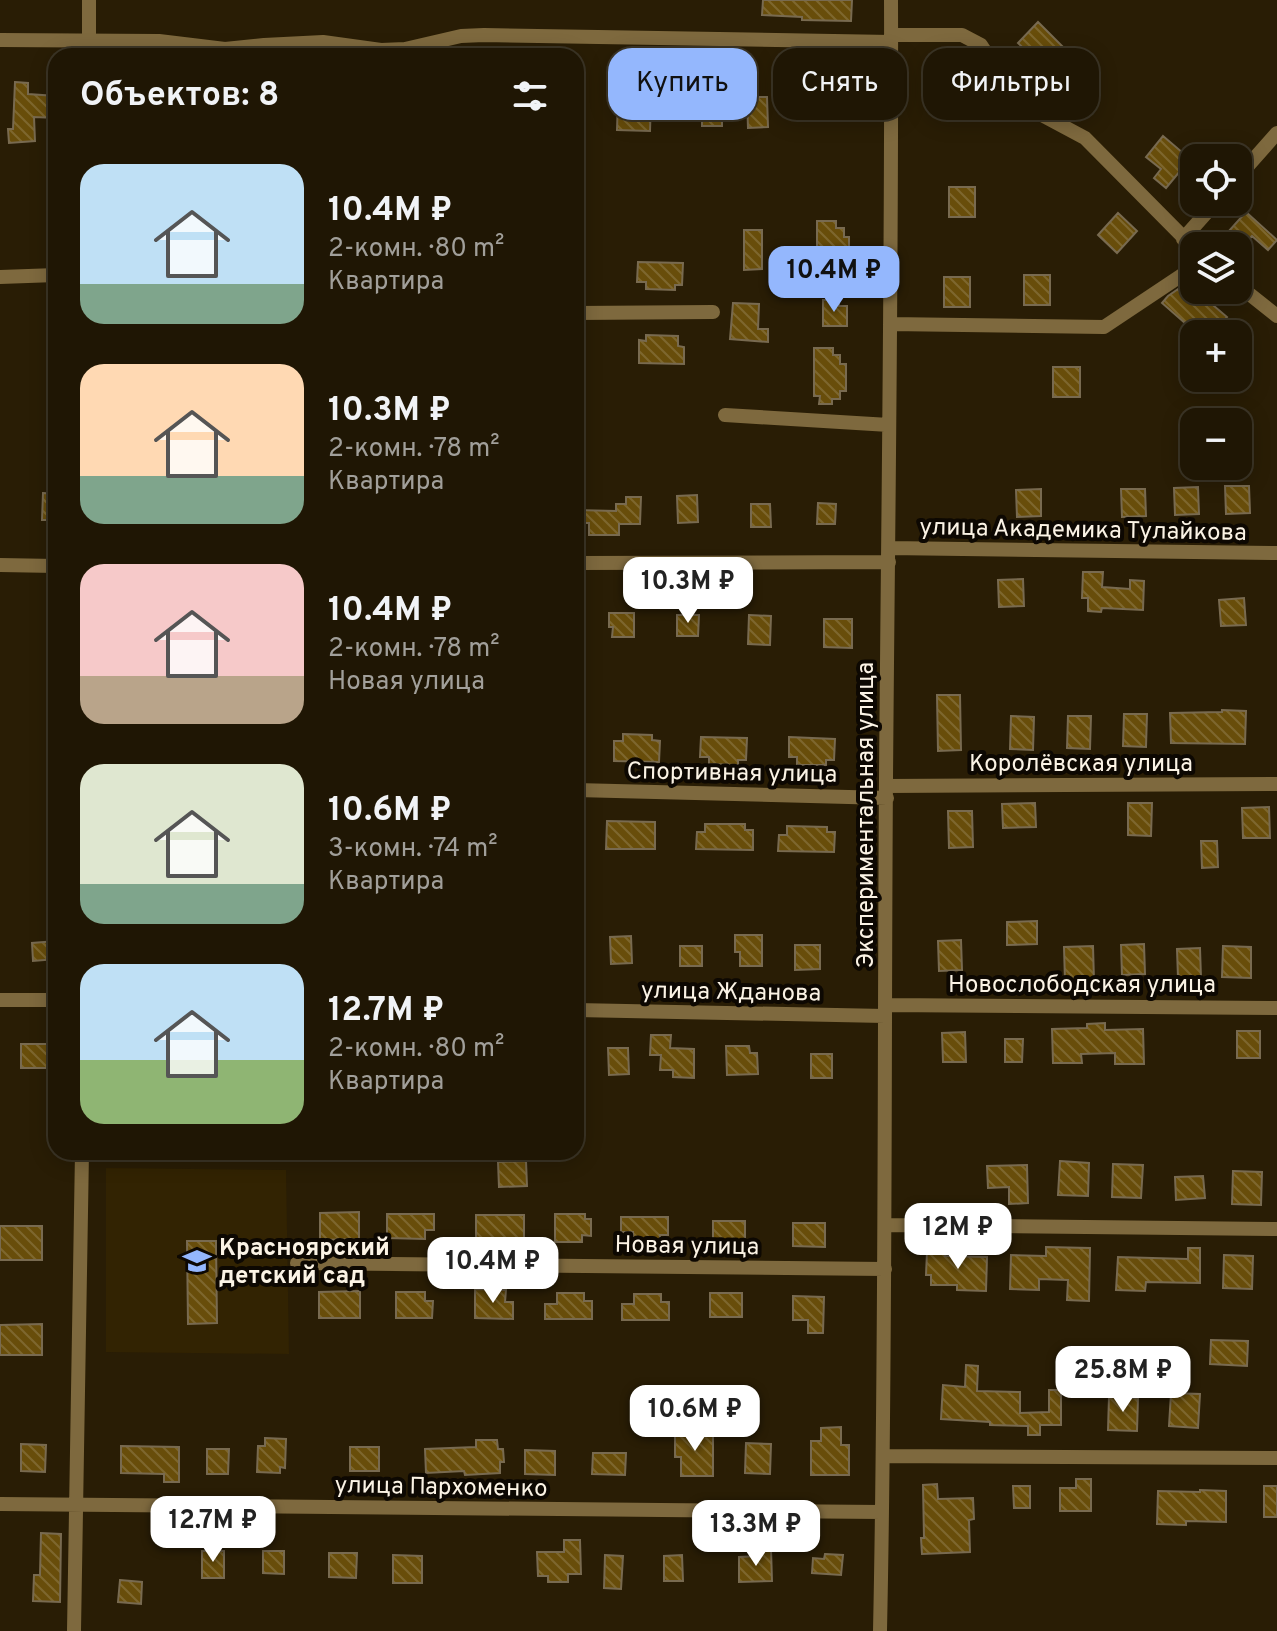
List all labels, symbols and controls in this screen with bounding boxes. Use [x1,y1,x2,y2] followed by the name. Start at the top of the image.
[608,48,757,120] chip: Купить
[773,48,907,120] chip: Снять
[923,48,1099,120] chip: Фильтры
[508,74,552,118] icon: filters
[80,75,279,118] text: Объектов: 8
[1180,144,1252,480] map controls
[1180,144,1252,216] button: locate
[328,190,452,233] text: 10.4M ₽
[144,196,240,292] icon: home
[1180,232,1252,304] button: layers
[328,233,504,266] text: 2-комн. · 80 m²
[760,246,908,314] pin: 10.4M ₽
[786,255,882,288] text: 10.4M ₽
[328,266,444,299] text: Квартира
[1180,320,1252,392] button: +
[328,390,451,433] text: 10.3M ₽
[144,396,240,492] icon: home
[1180,408,1252,480] button: −
[328,433,500,466] text: 2-комн. · 78 m²
[328,466,444,499] text: Квартира
[919,513,1247,549] street label: улица Академика Тулайкова
[614,557,762,625] pin: 10.3M ₽
[641,566,735,599] text: 10.3M ₽
[328,590,452,633] text: 10.4M ₽
[144,596,240,692] icon: home
[328,633,500,666] text: 2-комн. · 78 m²
[852,662,882,968] street label: Экспериментальная улица
[328,666,485,699] text: Новая улица
[969,750,1193,780] street label: Королёвская улица
[626,757,838,791] street label: Спортивная улица
[328,790,451,833] text: 10.6M ₽
[144,796,240,892] icon: home
[328,833,498,866] text: 3-комн. · 74 m²
[328,866,444,899] text: Квартира
[948,971,1216,1001] street label: Новослободская улица
[641,976,821,1010] street label: улица Жданова
[328,990,444,1033] text: 12.7M ₽
[144,996,240,1092] icon: home
[328,1033,504,1066] text: 2-комн. · 80 m²
[328,1066,444,1099] text: Квартира
[902,1203,1014,1271] pin: 12M ₽
[923,1212,993,1245] text: 12M ₽
[614,1231,760,1263] street label: Новая улица
[219,1234,390,1292] place label: Красноярский детский сад
[419,1237,567,1305] pin: 10.4M ₽
[182,1246,212,1276] school or university icon: Красноярский детский сад
[445,1246,541,1279] text: 10.4M ₽
[1049,1346,1197,1414] pin: 25.8M ₽
[1074,1355,1173,1388] text: 25.8M ₽
[621,1385,769,1453] pin: 10.6M ₽
[648,1394,742,1427] text: 10.6M ₽
[334,1471,548,1505] street label: улица Пархоменко
[139,1496,287,1564] pin: 12.7M ₽
[682,1500,830,1568] pin: 13.3M ₽
[169,1505,257,1538] text: 12.7M ₽
[710,1509,802,1542] text: 13.3M ₽

